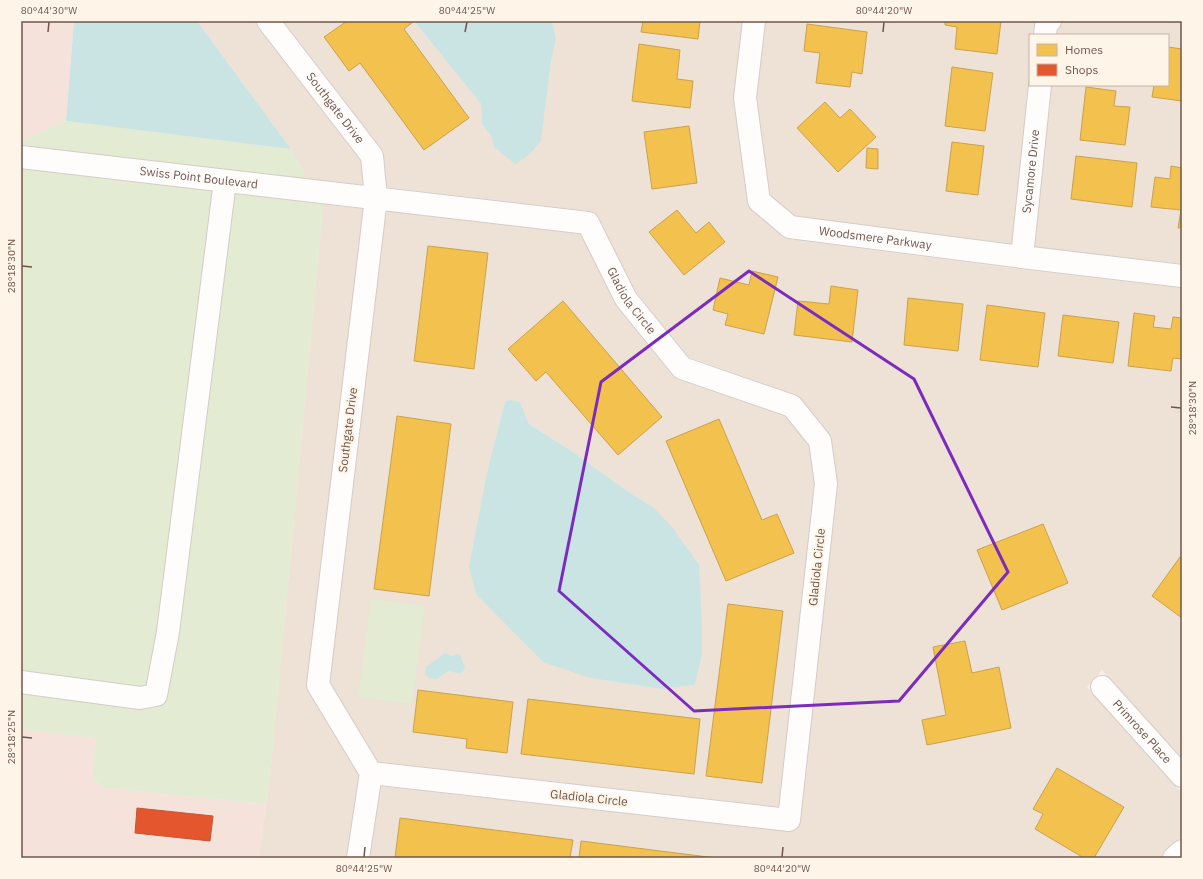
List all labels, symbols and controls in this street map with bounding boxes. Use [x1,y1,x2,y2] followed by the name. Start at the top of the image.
[21,4,77,17] text: 80°44'30"W
[439,4,495,17] text: 80°44'25"W
[856,4,912,17] text: 80°44'20"W
[1029,34,1169,86] legend
[1065,42,1103,57] text: Homes
[1065,62,1098,77] text: Shops
[303,69,368,147] street label: Southgate Drive
[1019,128,1042,214] street label: Sycamore Drive
[139,163,259,192] street label: Swiss Point Boulevard
[818,223,933,252] street label: Woodsmere Parkway
[5,239,18,293] text: 28°18'30"N
[604,264,660,337] street label: Gladiola Circle
[1186,381,1199,435] text: 28°18'30"N
[335,386,360,473] street label: Southgate Drive
[805,527,828,606] street label: Gladiola Circle
[1110,696,1175,767] street label: Primrose Place
[5,710,18,764] text: 28°18'25"N
[550,786,629,809] street label: Gladiola Circle
[336,862,392,875] text: 80°44'25"W
[754,862,810,875] text: 80°44'20"W

